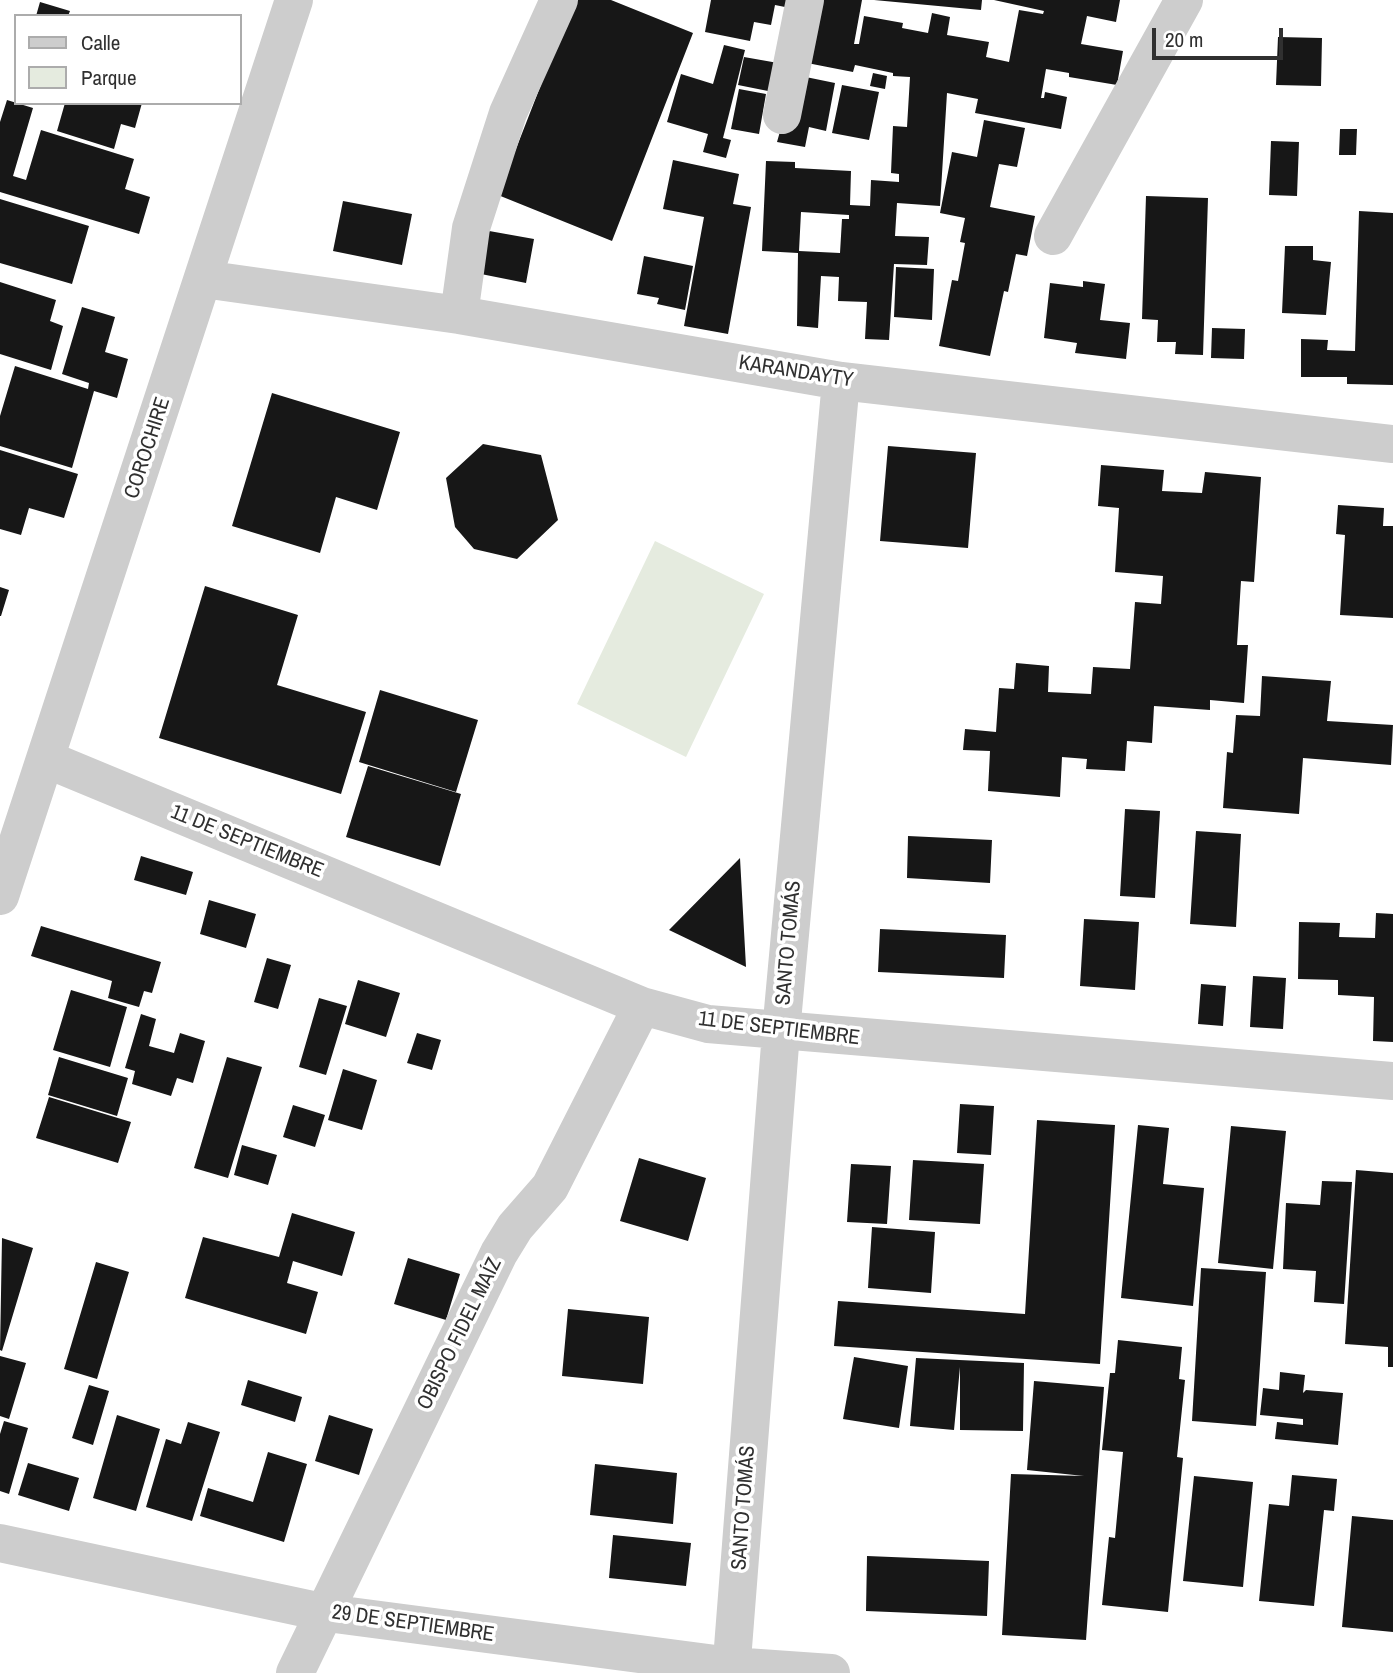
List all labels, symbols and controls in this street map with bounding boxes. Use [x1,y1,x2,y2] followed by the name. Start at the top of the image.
[14,14,242,105] legend
[1155,14,1286,58] scale bar
[1165,25,1203,54] text: 20 m
[81,28,120,57] text: Calle
[81,63,137,92] text: Parque
[737,351,855,393] street label: KARANDAYTY
[120,394,176,502] street label: COROCHIRE
[167,800,327,884] street label: 11 DE SEPTIEMBRE
[771,880,807,1006] street label: SANTO TOMÁS
[697,1007,861,1051] street label: 11 DE SEPTIEMBRE
[412,1254,508,1414] street label: OBISPO FIDEL MAÍZ
[727,1445,761,1571] street label: SANTO TOMÁS
[330,1600,496,1648] street label: 29 DE SEPTIEMBRE

